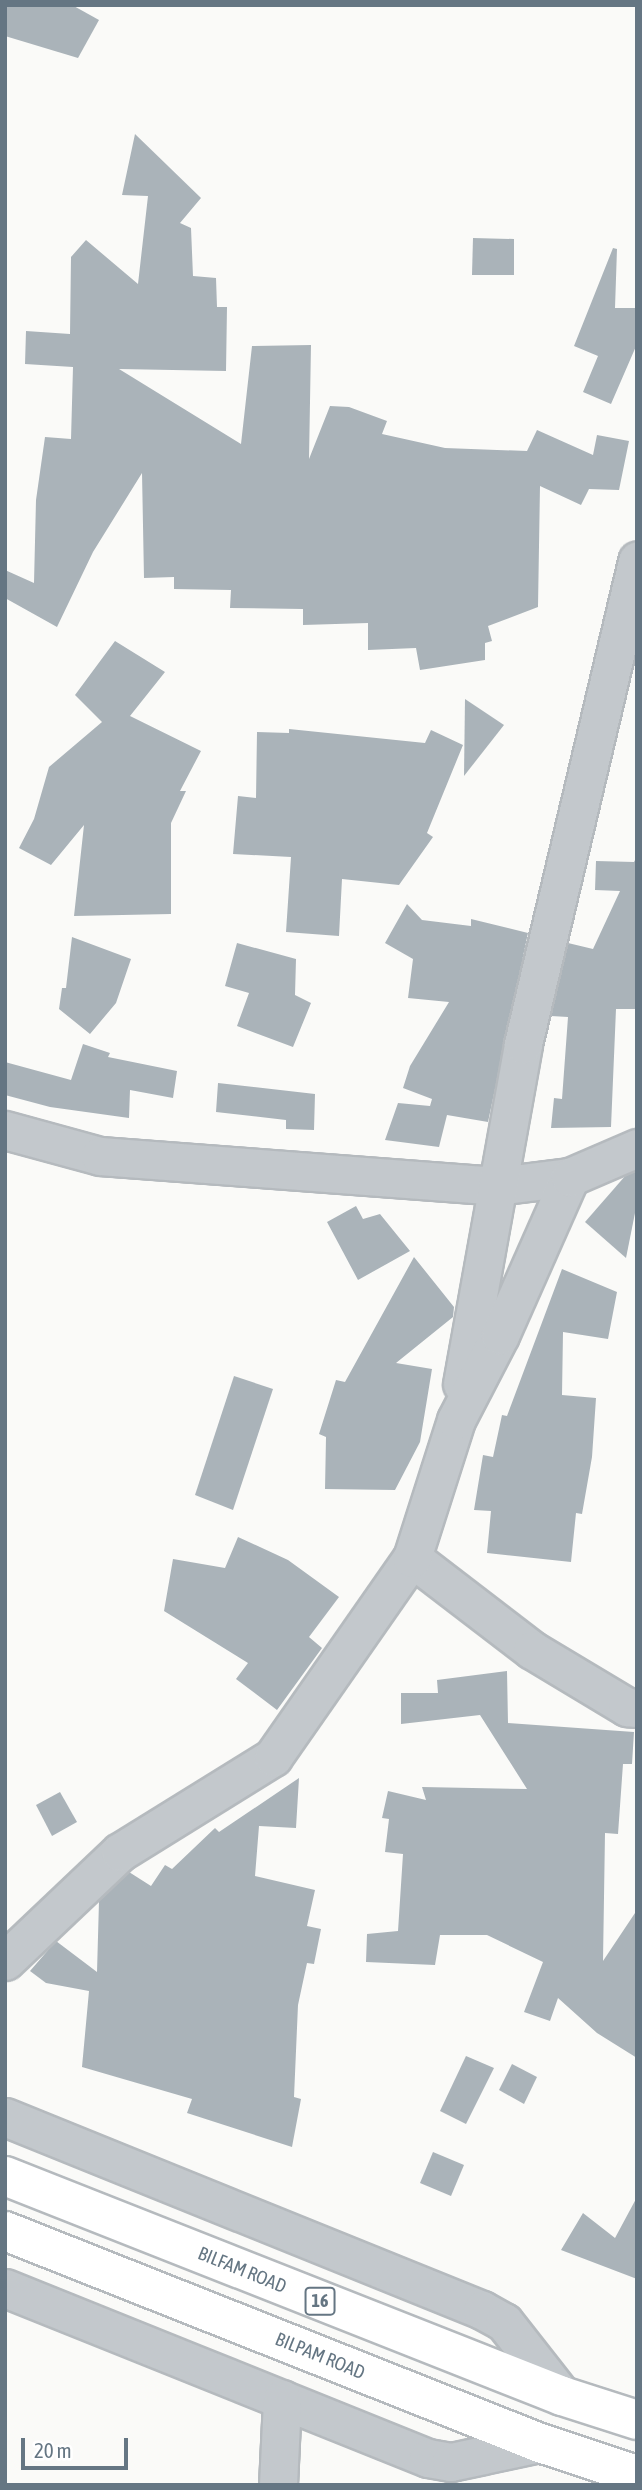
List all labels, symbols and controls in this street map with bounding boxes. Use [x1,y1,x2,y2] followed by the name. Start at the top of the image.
[194,2242,290,2298] street label: BILFAM ROAD
[304,2286,336,2316] road number: 16
[272,2328,368,2384] street label: BILPAM ROAD
[24,2424,131,2468] scale bar
[34,2438,72,2462] text: 20 m

